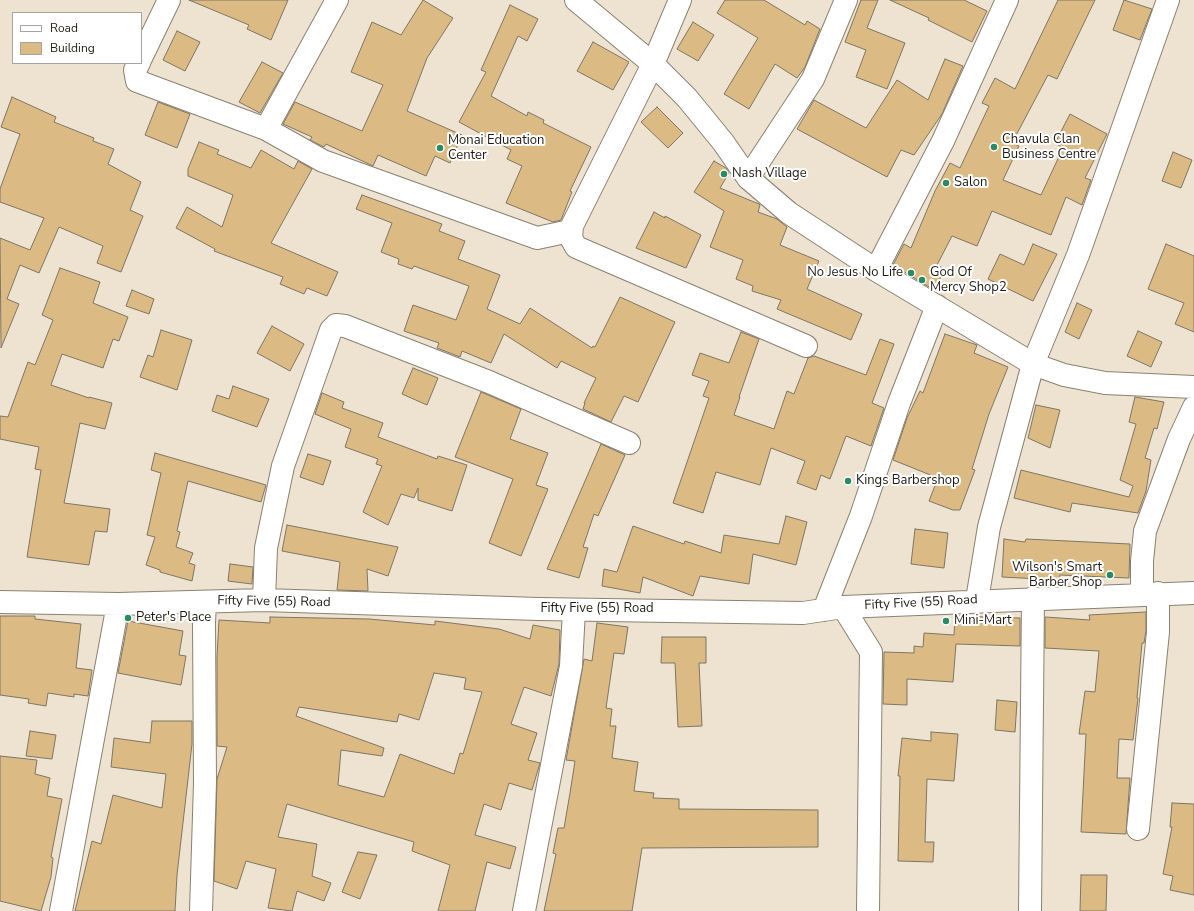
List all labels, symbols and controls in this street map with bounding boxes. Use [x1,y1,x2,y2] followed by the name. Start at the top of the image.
[12,12,142,64] legend
[50,20,78,36] text: Road
[50,40,95,56] text: Building
[1002,132,1096,163] place label: Chavula Clan Business Centre
[448,133,544,164] place label: Monai Education Center
[989,142,999,152] marker: Chavula Clan Business Centre
[435,143,445,153] marker: Monai Education Center
[732,166,807,182] place label: Nash Village
[719,169,729,179] marker: Nash Village
[954,175,987,191] place label: Salon
[941,178,951,188] marker: Salon
[807,265,903,281] place label: No Jesus No Life
[930,265,1007,296] place label: God Of Mercy Shop2
[906,268,916,278] marker: No Jesus No Life
[917,275,927,285] marker: God Of Mercy Shop2
[856,473,960,489] place label: Kings Barbershop
[843,476,853,486] marker: Kings Barbershop
[1012,560,1102,591] place label: Wilson's Smart Barber Shop
[1105,570,1115,580] marker: Wilson's Smart Barber Shop
[864,592,978,614] street label: Fifty Five (55) Road
[217,593,331,611] street label: Fifty Five (55) Road
[540,601,654,617] street label: Fifty Five (55) Road
[136,610,211,626] place label: Peter's Place
[123,613,133,623] marker: Peter's Place
[954,613,1012,629] place label: Mini-Mart
[941,616,951,626] marker: Mini-Mart

